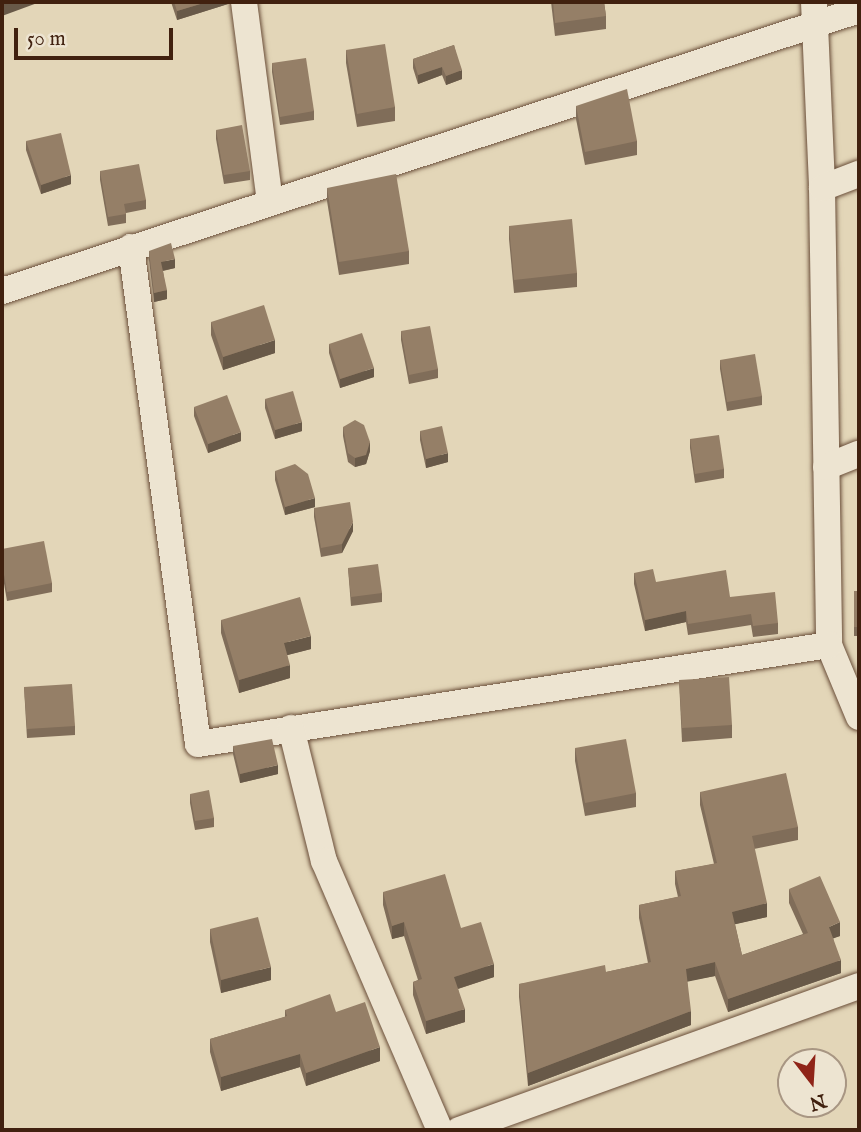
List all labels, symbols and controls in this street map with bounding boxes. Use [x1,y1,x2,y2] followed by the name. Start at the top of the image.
[18,14,177,58] scale bar
[27,26,66,53] text: 50 m
[777,1048,847,1118] north arrow
[806,1087,829,1115] text: N

